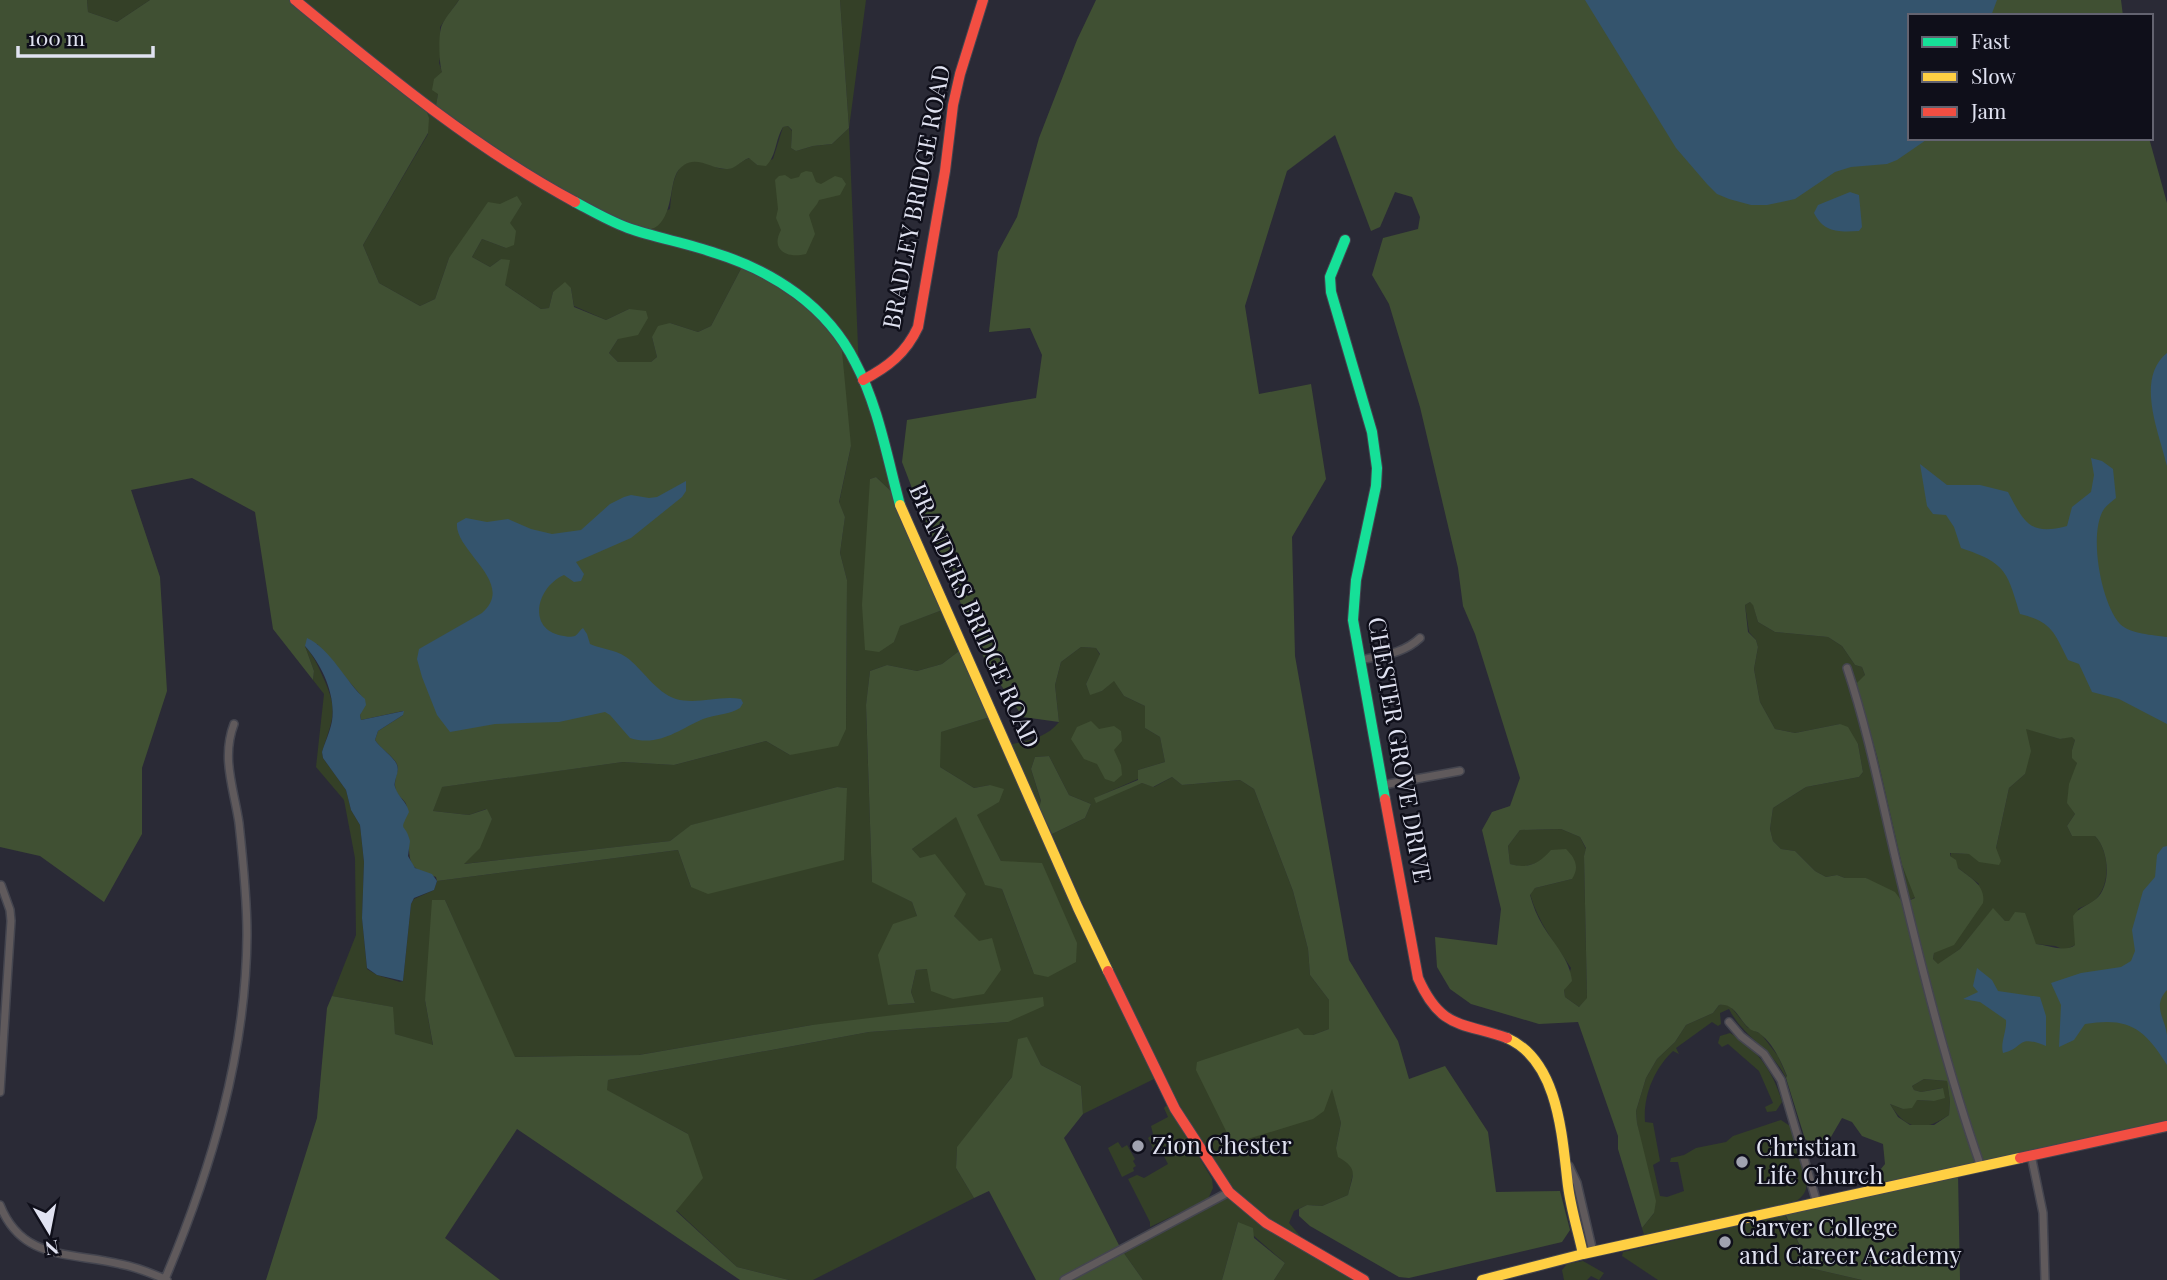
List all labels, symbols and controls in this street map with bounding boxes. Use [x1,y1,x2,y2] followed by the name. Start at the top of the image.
[18,14,152,58] scale bar
[1908,14,2153,140] legend
[28,23,85,51] text: 100 m
[1971,26,2010,54] text: Fast
[1971,61,2016,89] text: Slow
[874,62,956,331] street label: BRADLEY BRIDGE ROAD
[1970,96,2007,124] text: Jam
[903,478,1049,753] street label: BRANDERS BRIDGE ROAD
[1362,614,1440,885] street label: CHESTER GROVE DRIVE
[1152,1128,1292,1160] place label: Zion Chester
[1756,1130,1883,1190] place label: Christian Life Church
[1130,1138,1146,1154] marker: Zion Chester
[1734,1154,1750,1170] marker: Christian Life Church
[14,1196,84,1266] north arrow
[1739,1210,1962,1270] place label: Carver College and Career Academy
[1717,1234,1733,1250] marker: Carver College and Career Academy
[43,1235,61,1263] text: N

